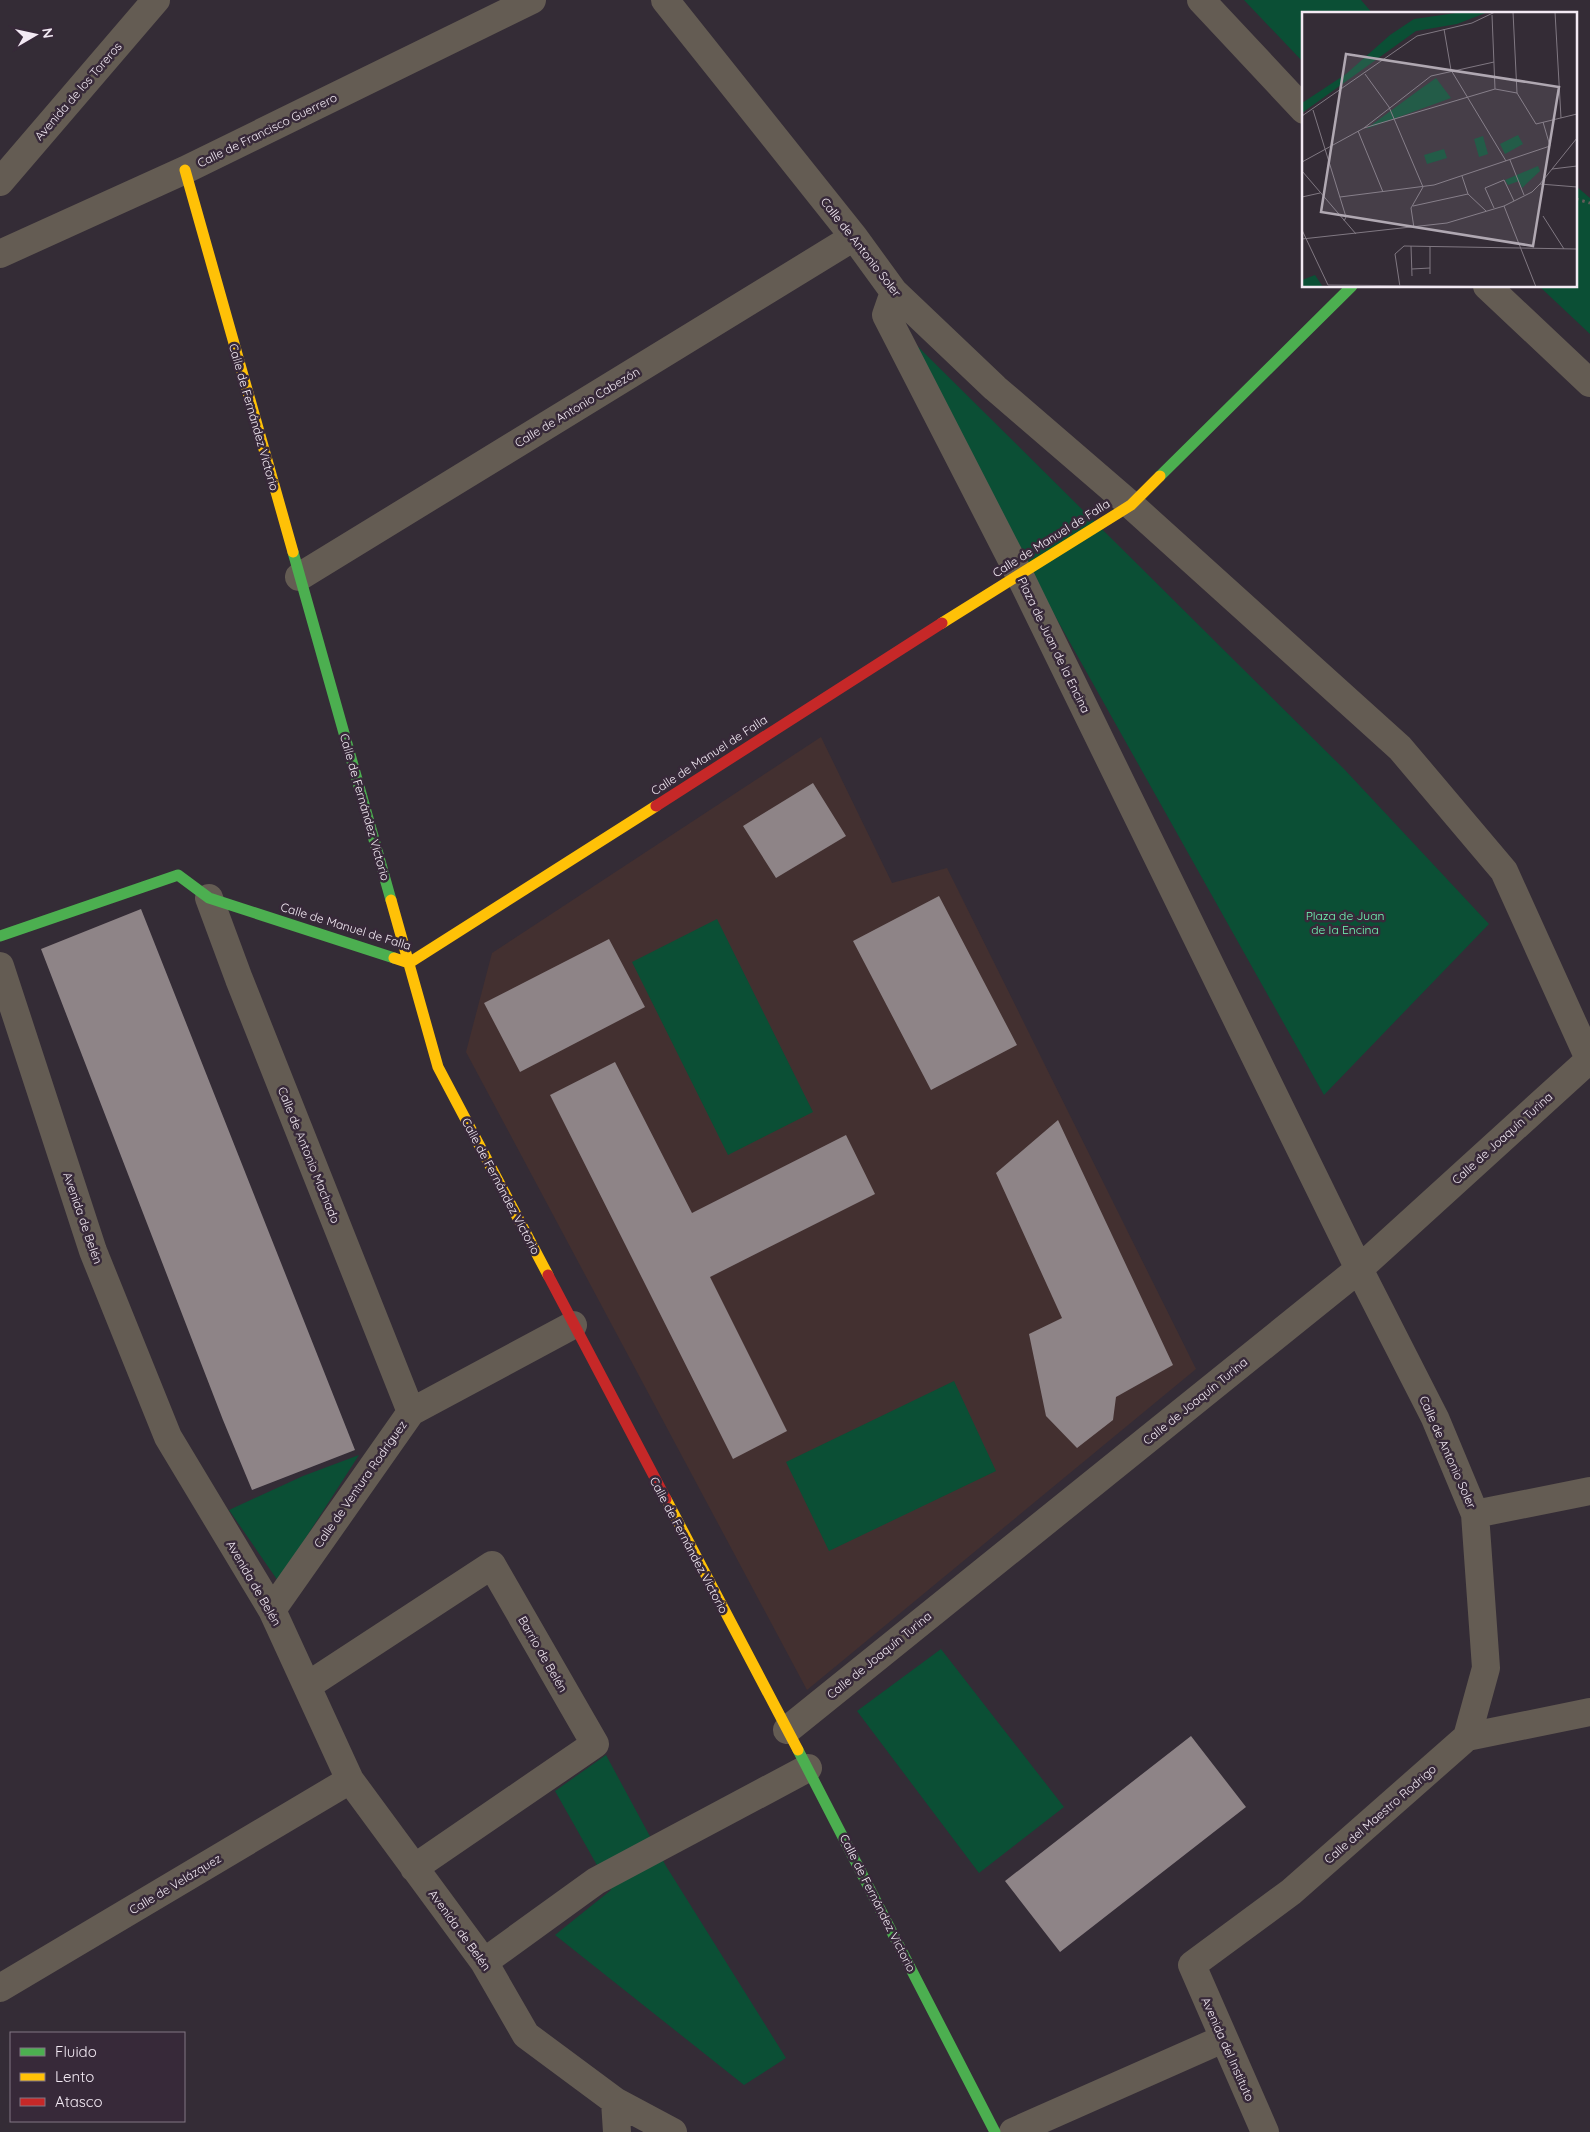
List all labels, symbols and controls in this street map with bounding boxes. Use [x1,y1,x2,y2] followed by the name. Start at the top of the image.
[10,10,60,60] north arrow
[1302,12,1578,288] inset map
[38,26,58,39] text: N
[31,38,125,143] street label: Avenida de los Toreros
[195,90,339,170] street label: Calle de Francisco Guerrero
[818,194,905,300] street label: Calle de Antonio Soler
[226,342,282,492] street label: Calle de Fernández Victorio
[512,364,642,450] street label: Calle de Antonio Cabezón
[990,496,1112,580] street label: Calle de Manuel de Falla
[1015,575,1093,715] street label: Plaza de Juan de la Encina
[648,712,770,798] street label: Calle de Manuel de Falla
[337,732,393,882] street label: Calle de Fernández Victorio
[279,899,413,953] street label: Calle de Manuel de Falla
[1306,908,1384,937] park label: Plaza de Juan de la Encina
[275,1085,343,1225] street label: Calle de Antonio Machado
[1449,1089,1555,1187] street label: Calle de Joaquín Turina
[459,1115,543,1257] street label: Calle de Fernández Victorio
[60,1170,106,1266] street label: Avenida de Belén
[1140,1354,1250,1448] street label: Calle de Joaquín Turina
[1416,1393,1480,1511] street label: Calle de Antonio Soler
[310,1417,410,1550] street label: Calle de Ventura Rodríguez
[647,1474,731,1616] street label: Calle de Fernández Victorio
[223,1538,285,1628] street label: Avenida de Belén
[824,1608,934,1702] street label: Calle de Joaquín Turina
[515,1613,571,1695] street label: Barrio de Belén
[1321,1761,1439,1867] street label: Calle del Maestro Rodrigo
[837,1832,919,1974] street label: Calle de Fernández Victorio
[126,1850,224,1917] street label: Calle de Velázquez
[426,1887,494,1973] street label: Avenida de Belén
[1198,1995,1258,2103] street label: Avenida del Instituto
[10,2032,185,2122] legend
[55,2042,97,2061] text: Fluido
[55,2067,94,2086] text: Lento
[55,2092,103,2111] text: Atasco

